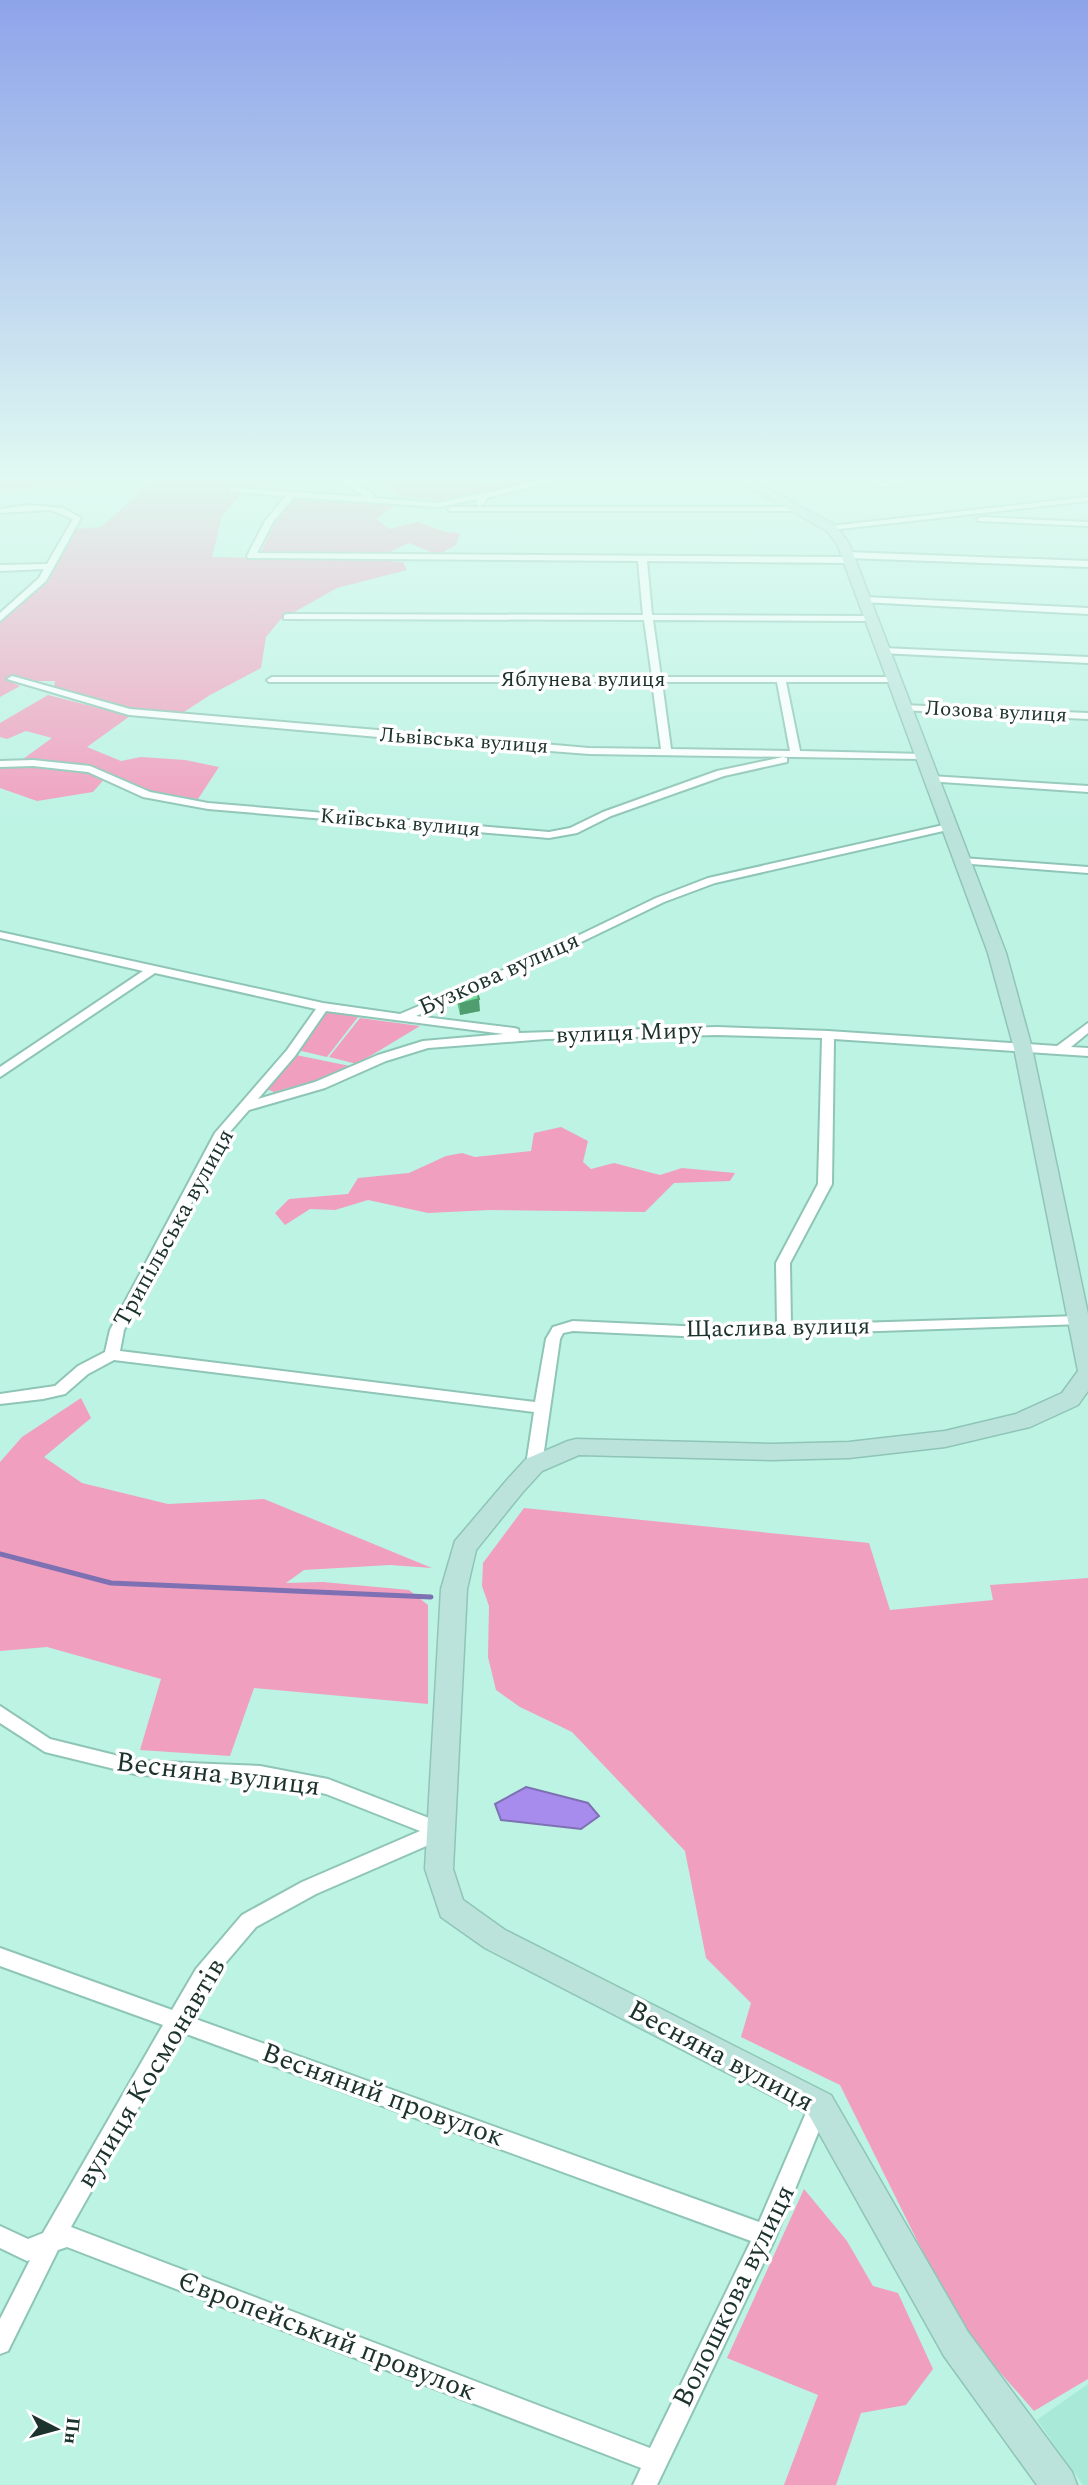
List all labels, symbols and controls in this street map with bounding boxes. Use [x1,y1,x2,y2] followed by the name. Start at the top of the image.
[501,664,665,696] street label: Яблунева вулиця
[924,692,1068,732] street label: Лозова вулиця
[379,719,549,763] street label: Львівська вулиця
[319,800,481,846] street label: Київська вулиця
[413,922,585,1026] street label: Бузкова вулиця
[555,1012,704,1054] street label: вулиця Миру
[104,1122,244,1334] street label: Трипільська вулиця
[685,1308,871,1348] street label: Щаслива вулиця
[113,1740,323,1808] street label: Весняна вулиця
[65,1950,237,2196] street label: вулиця Космонавтів
[620,1989,822,2123] street label: Весняна вулиця
[256,2031,510,2159] street label: Весняний провулок
[661,2177,807,2415] street label: Волошкова вулиця
[171,2259,483,2413] street label: Європейський провулок
[21,2394,91,2464] north arrow
[56,2415,87,2446] text: Пн

